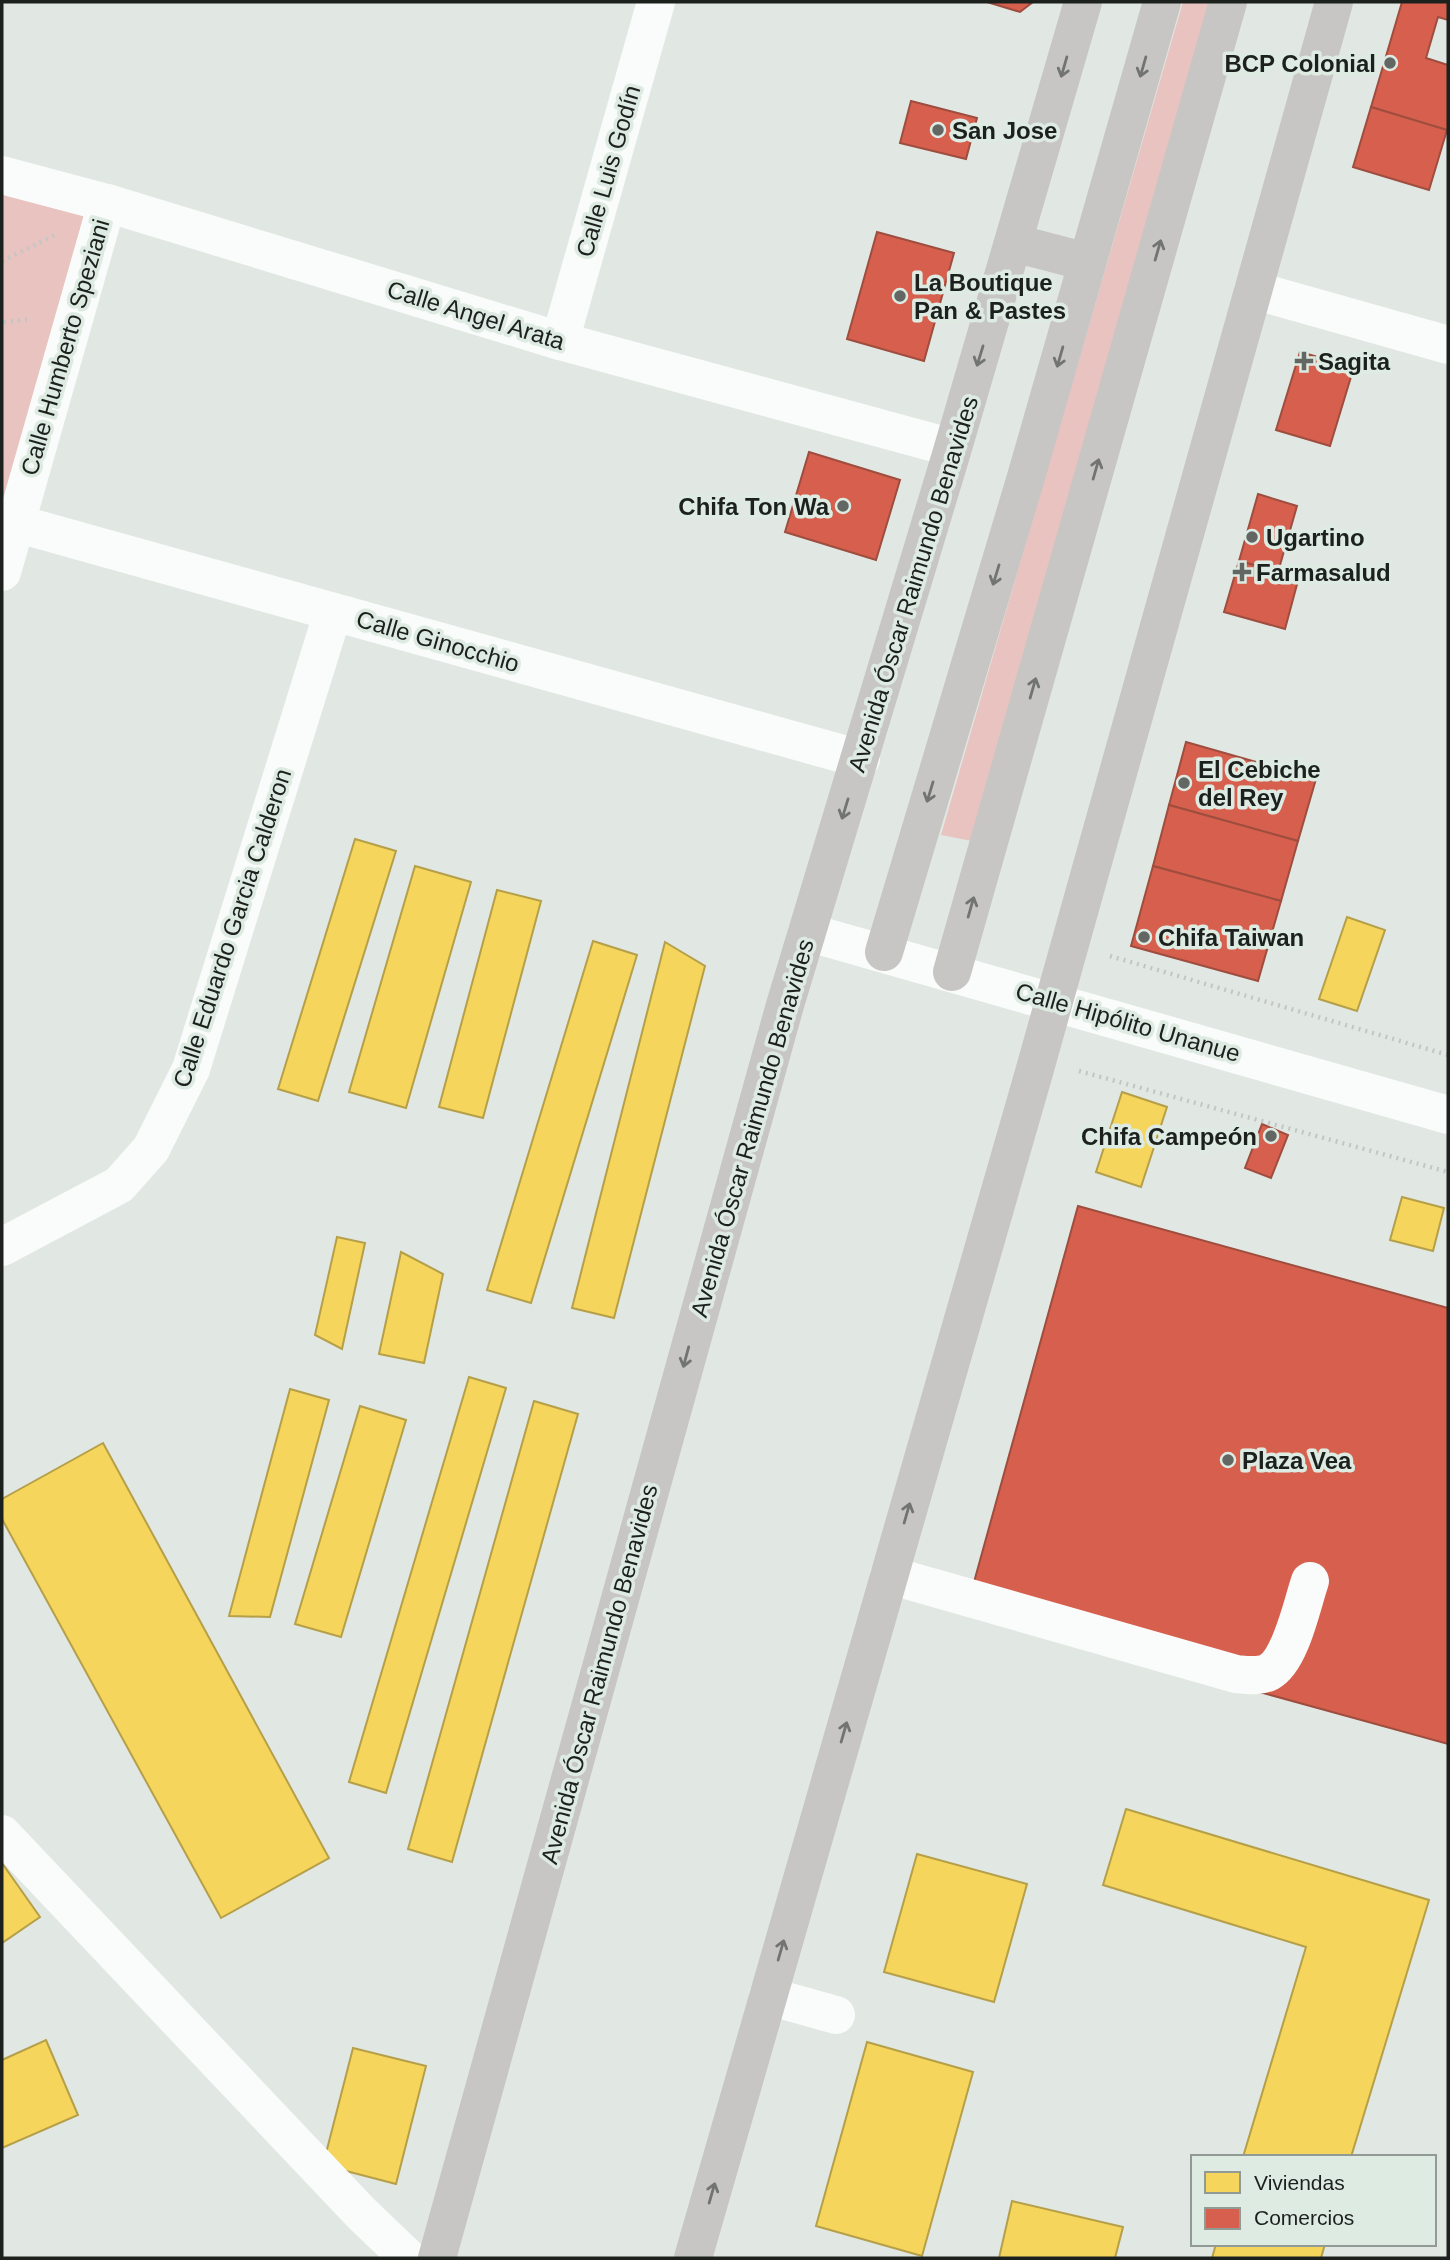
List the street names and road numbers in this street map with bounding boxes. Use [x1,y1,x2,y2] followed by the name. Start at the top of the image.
[571,82,645,260] street label: Calle Luis Godín
[15,216,115,478] street label: Calle Humberto Speziani
[384,275,569,355] street label: Calle Angel Arata
[843,393,983,775] street label: Avenida Óscar Raimundo Benavides
[353,605,523,677] street label: Calle Ginocchio
[168,765,296,1091] street label: Calle Eduardo Garcia Calderon
[685,936,819,1320] street label: Avenida Óscar Raimundo Benavides
[1013,977,1243,1067] street label: Calle Hipólito Unanue
[535,1481,663,1867] street label: Avenida Óscar Raimundo Benavides

